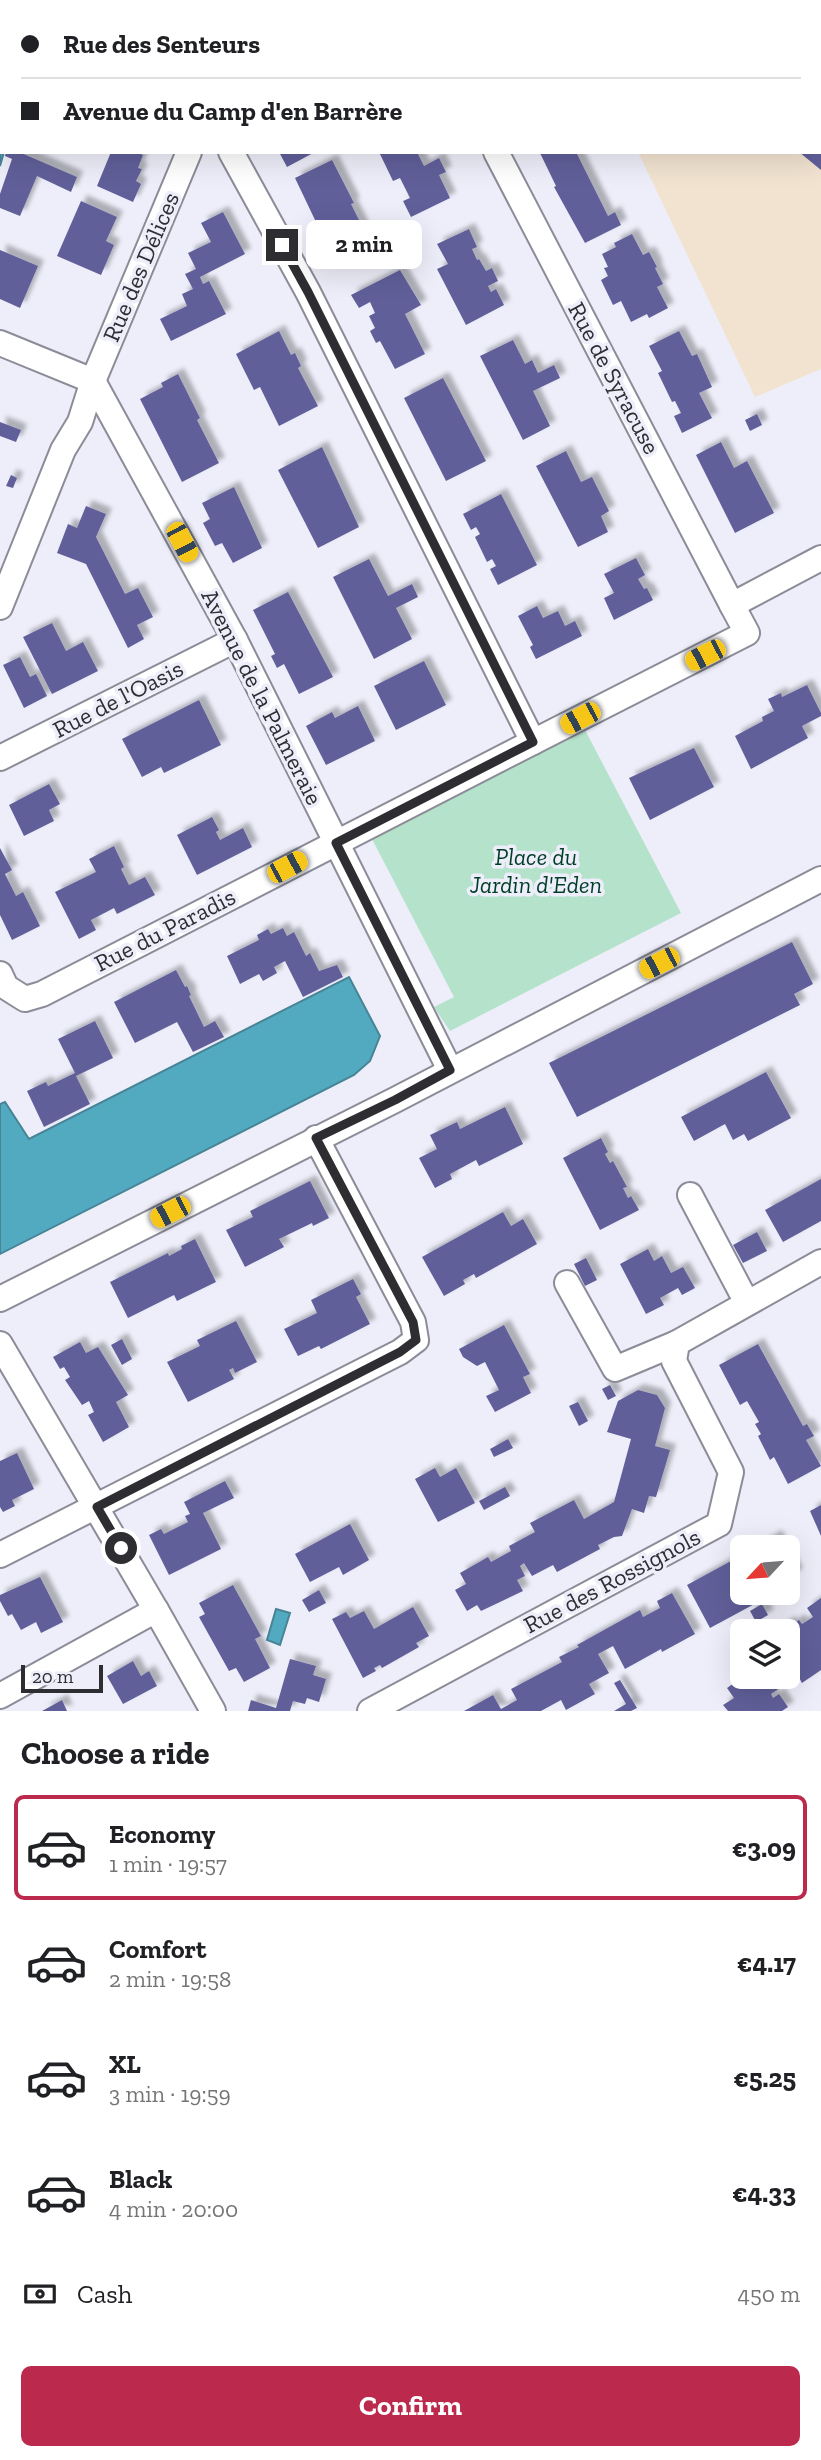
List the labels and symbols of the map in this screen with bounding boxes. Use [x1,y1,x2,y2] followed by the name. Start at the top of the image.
[96,188,185,346] street label: Rue des Délices
[306,220,422,270] callout: 2 min
[266,229,298,261] route end
[562,297,667,459] street label: Rue de Syracuse
[163,519,202,565] car
[195,584,329,809] street label: Avenue de la Palmeraie
[682,636,729,674] car
[48,653,188,744] street label: Rue de l'Oasis
[557,699,604,737] car
[469,842,602,899] park label: Place du Jardin d'Eden
[264,848,311,886] car
[89,882,240,978] street label: Rue du Paradis
[636,944,683,982] car
[147,1193,194,1231] car
[518,1522,705,1639] street label: Rue des Rossignols
[105,1532,137,1564] route start
[730,1535,800,1605] north arrow
[21,1662,103,1694] scale bar

